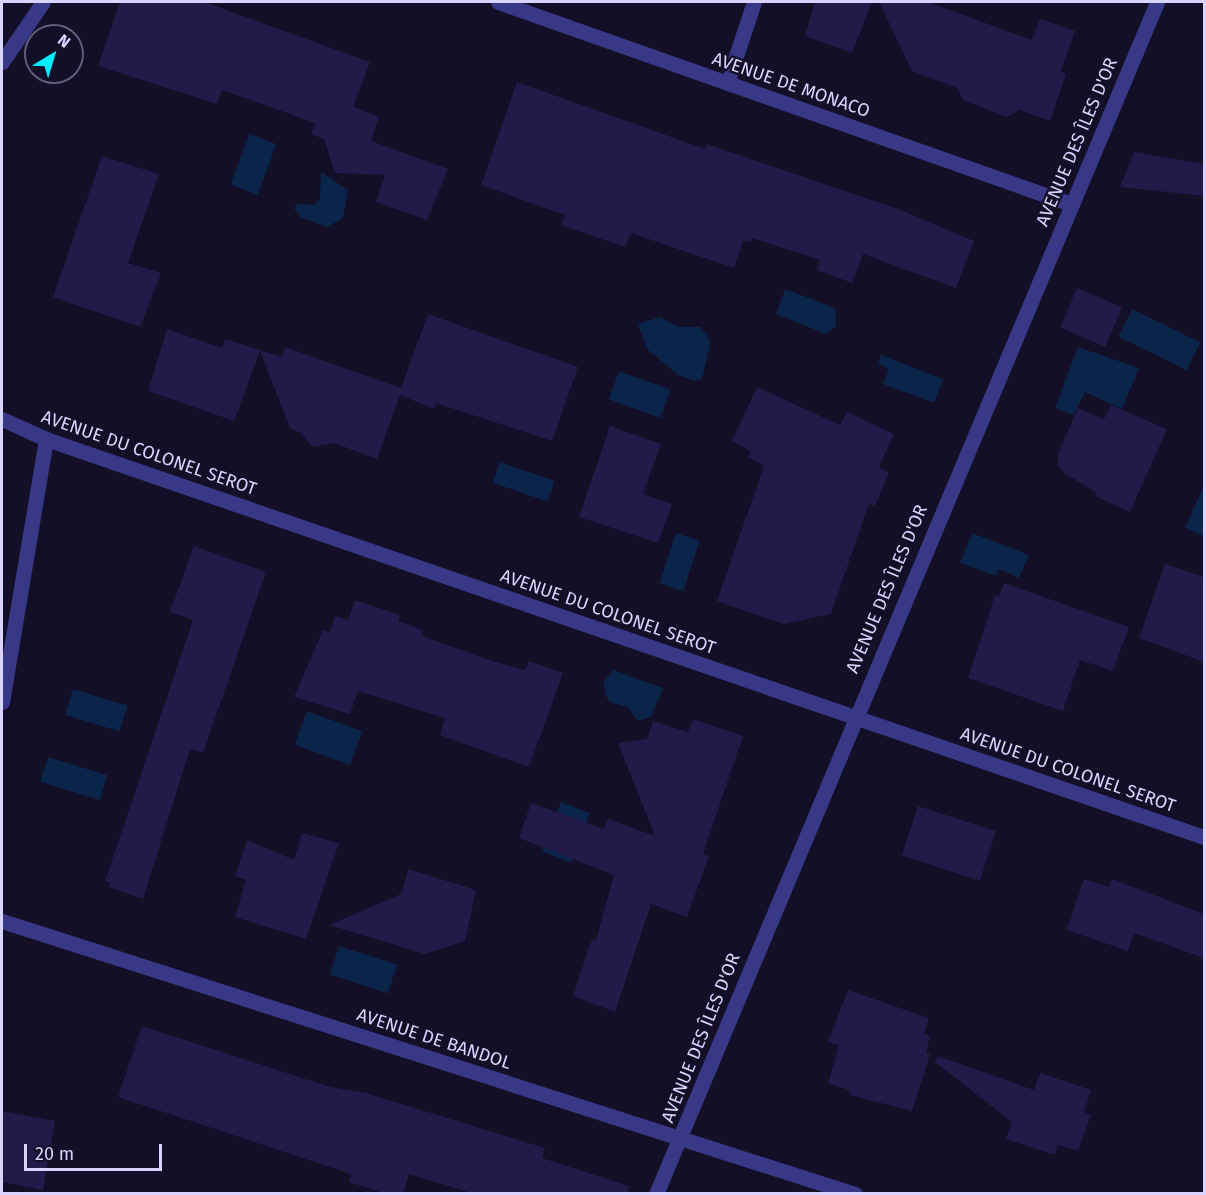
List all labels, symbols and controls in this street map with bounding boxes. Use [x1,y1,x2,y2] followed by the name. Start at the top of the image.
[24,24,84,84] north arrow
[54,30,74,52] text: N
[709,48,873,122] street label: AVENUE DE MONACO
[1032,54,1122,230] street label: AVENUE DES ÎLES D'OR
[38,406,260,500] street label: AVENUE DU COLONEL SEROT
[842,501,932,677] street label: AVENUE DES ÎLES D'OR
[497,565,719,659] street label: AVENUE DU COLONEL SEROT
[957,723,1179,817] street label: AVENUE DU COLONEL SEROT
[657,950,745,1126] street label: AVENUE DES ÎLES D'OR
[354,1004,514,1074] street label: AVENUE DE BANDOL
[27,1132,165,1170] scale bar
[35,1143,74,1165] text: 20 m

